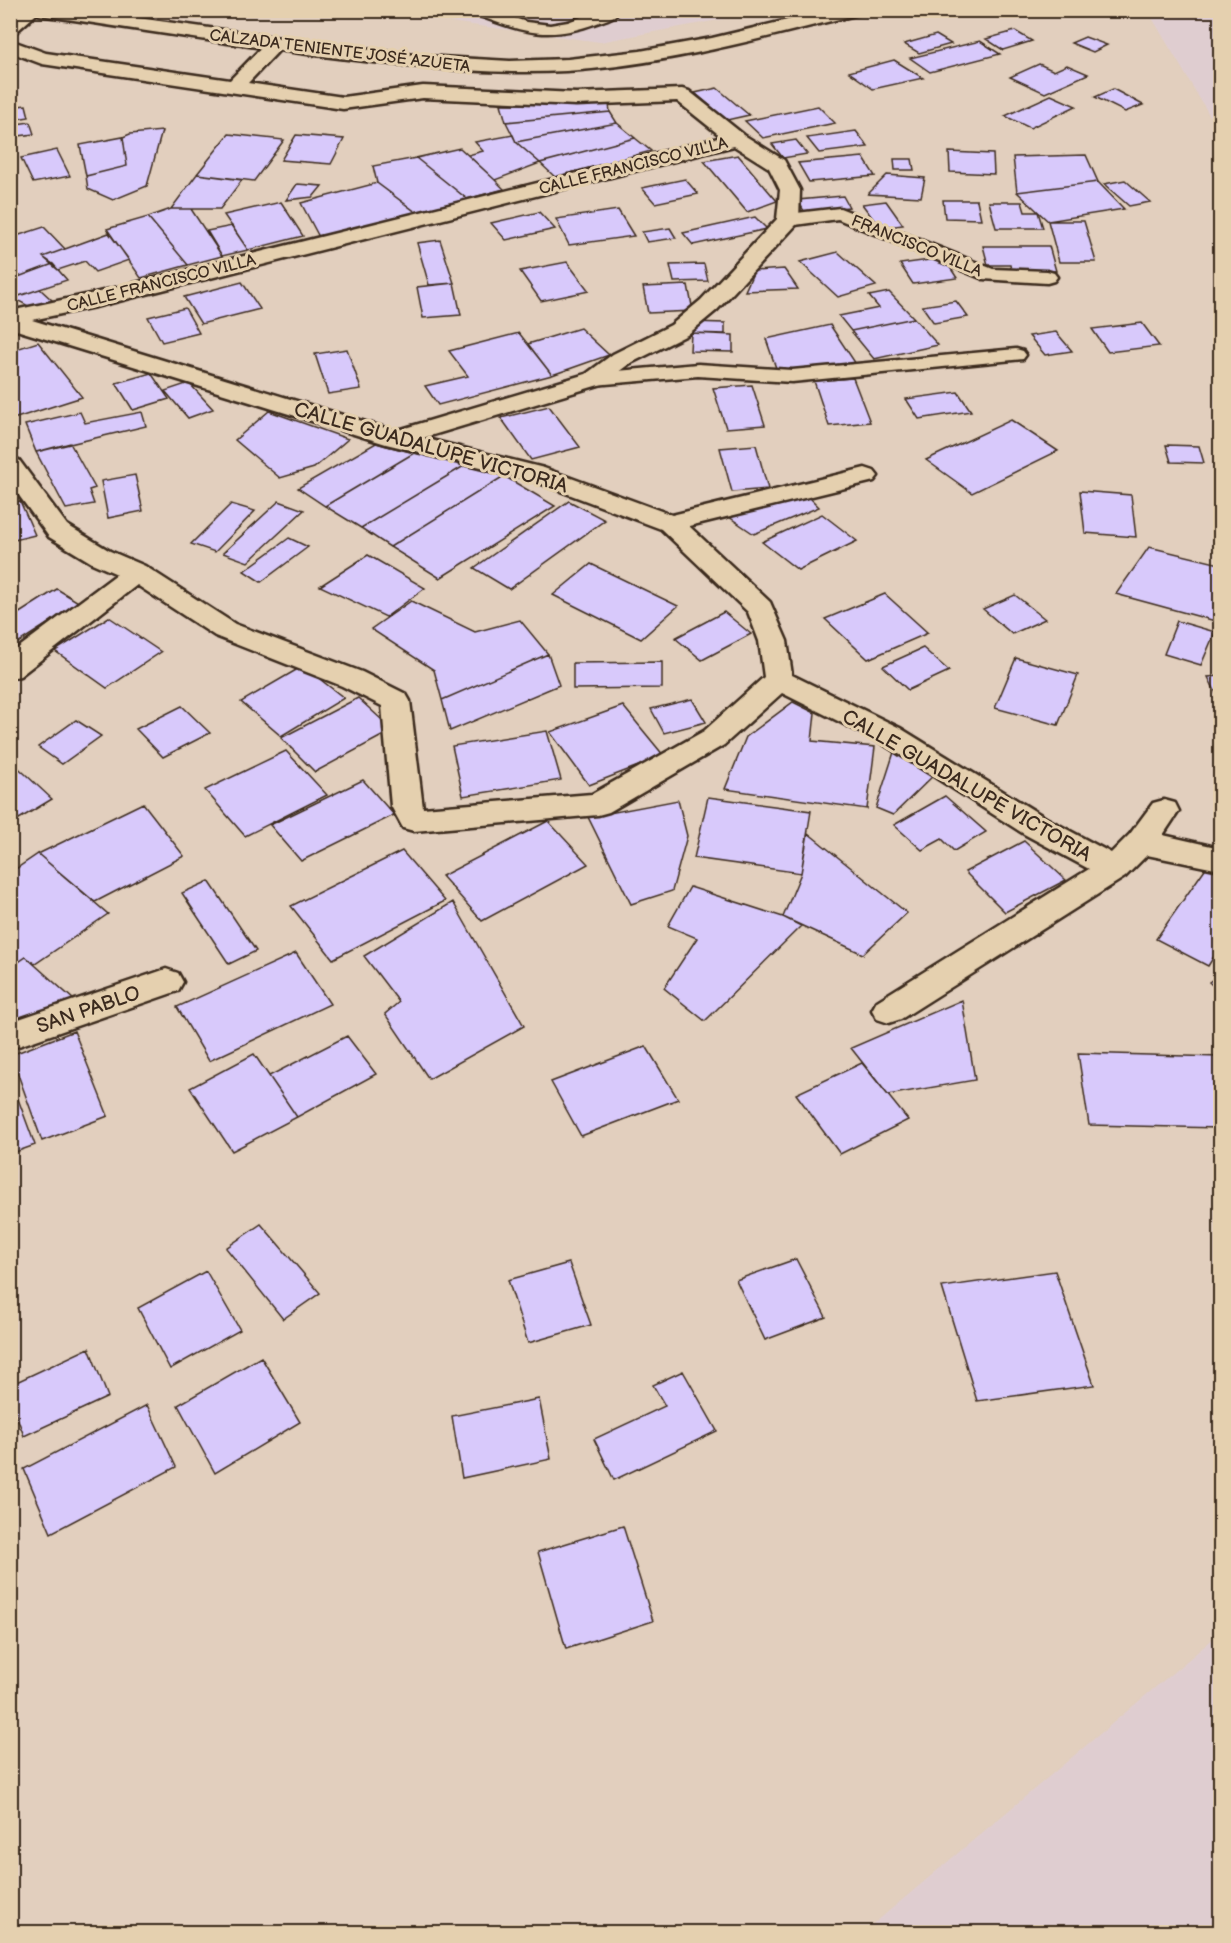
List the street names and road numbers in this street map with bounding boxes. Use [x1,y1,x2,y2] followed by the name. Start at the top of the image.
[208,24,472,77] street label: CALZADA TENIENTE JOSÉ AZUETA
[537,134,730,199] street label: CALLE FRANCISCO VILLA
[848,212,985,281] street label: FRANCISCO VILLA
[65,251,258,316] street label: CALLE FRANCISCO VILLA
[291,397,571,499] street label: CALLE GUADALUPE VICTORIA
[838,705,1096,868] street label: CALLE GUADALUPE VICTORIA
[33,981,143,1039] street label: SAN PABLO

